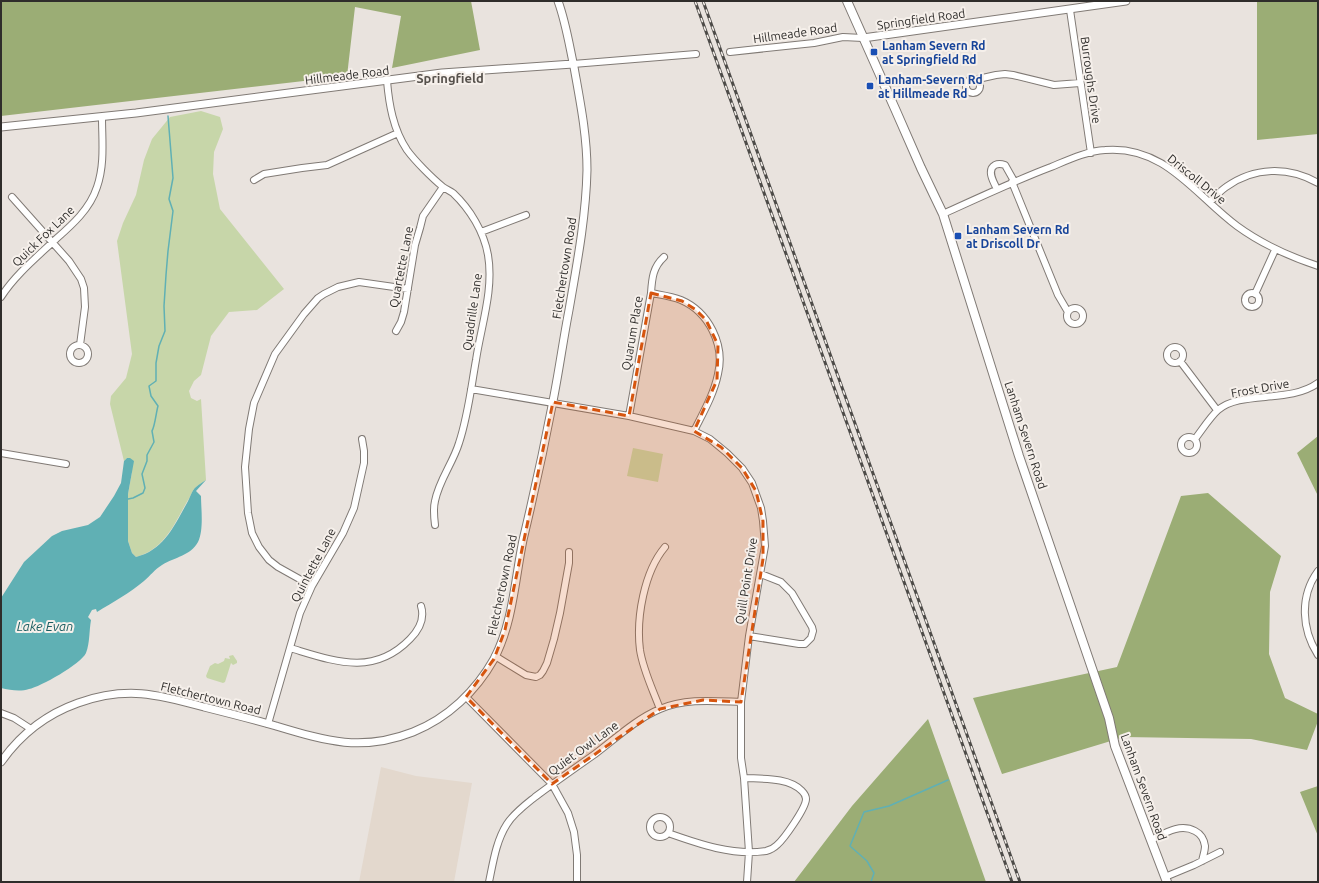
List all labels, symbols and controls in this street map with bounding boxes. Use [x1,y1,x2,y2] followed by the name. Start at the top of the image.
[876,6,966,32] street label: Springfield Road
[752,21,838,45] street label: Hillmeade Road
[1078,36,1104,124] street label: Burroughs Drive
[882,39,986,66] place label: Lanham Severn Rd at Springfield Rd
[869,47,879,57] marker: Lanham Severn Rd at Springfield Rd
[304,63,390,87] street label: Hillmeade Road
[416,71,484,85] district label: Springfield
[878,73,983,100] place label: Lanham-Severn Rd at Hillmeade Rd
[865,81,875,91] marker: Lanham-Severn Rd at Hillmeade Rd
[1165,152,1229,206] street label: Driscoll Drive
[9,203,77,269] street label: Quick Fox Lane
[550,216,578,320] street label: Fletchertown Road
[966,223,1070,250] place label: Lanham Severn Rd at Driscoll Dr
[387,225,415,309] street label: Quartette Lane
[953,231,963,241] marker: Lanham Severn Rd at Driscoll Dr
[460,272,484,352] street label: Quadrille Lane
[619,295,645,371] street label: Quarum Place
[1230,377,1290,399] street label: Frost Drive
[1002,380,1050,490] street label: Lanham Severn Road
[288,526,338,604] street label: Quintette Lane
[485,533,519,637] street label: Fletchertown Road
[733,537,759,625] street label: Quill Point Drive
[17,619,73,633] water label: Lake Evan
[160,679,262,717] street label: Fletchertown Road
[545,718,621,778] street label: Quiet Owl Lane
[1119,732,1169,842] street label: Lanham Severn Road

